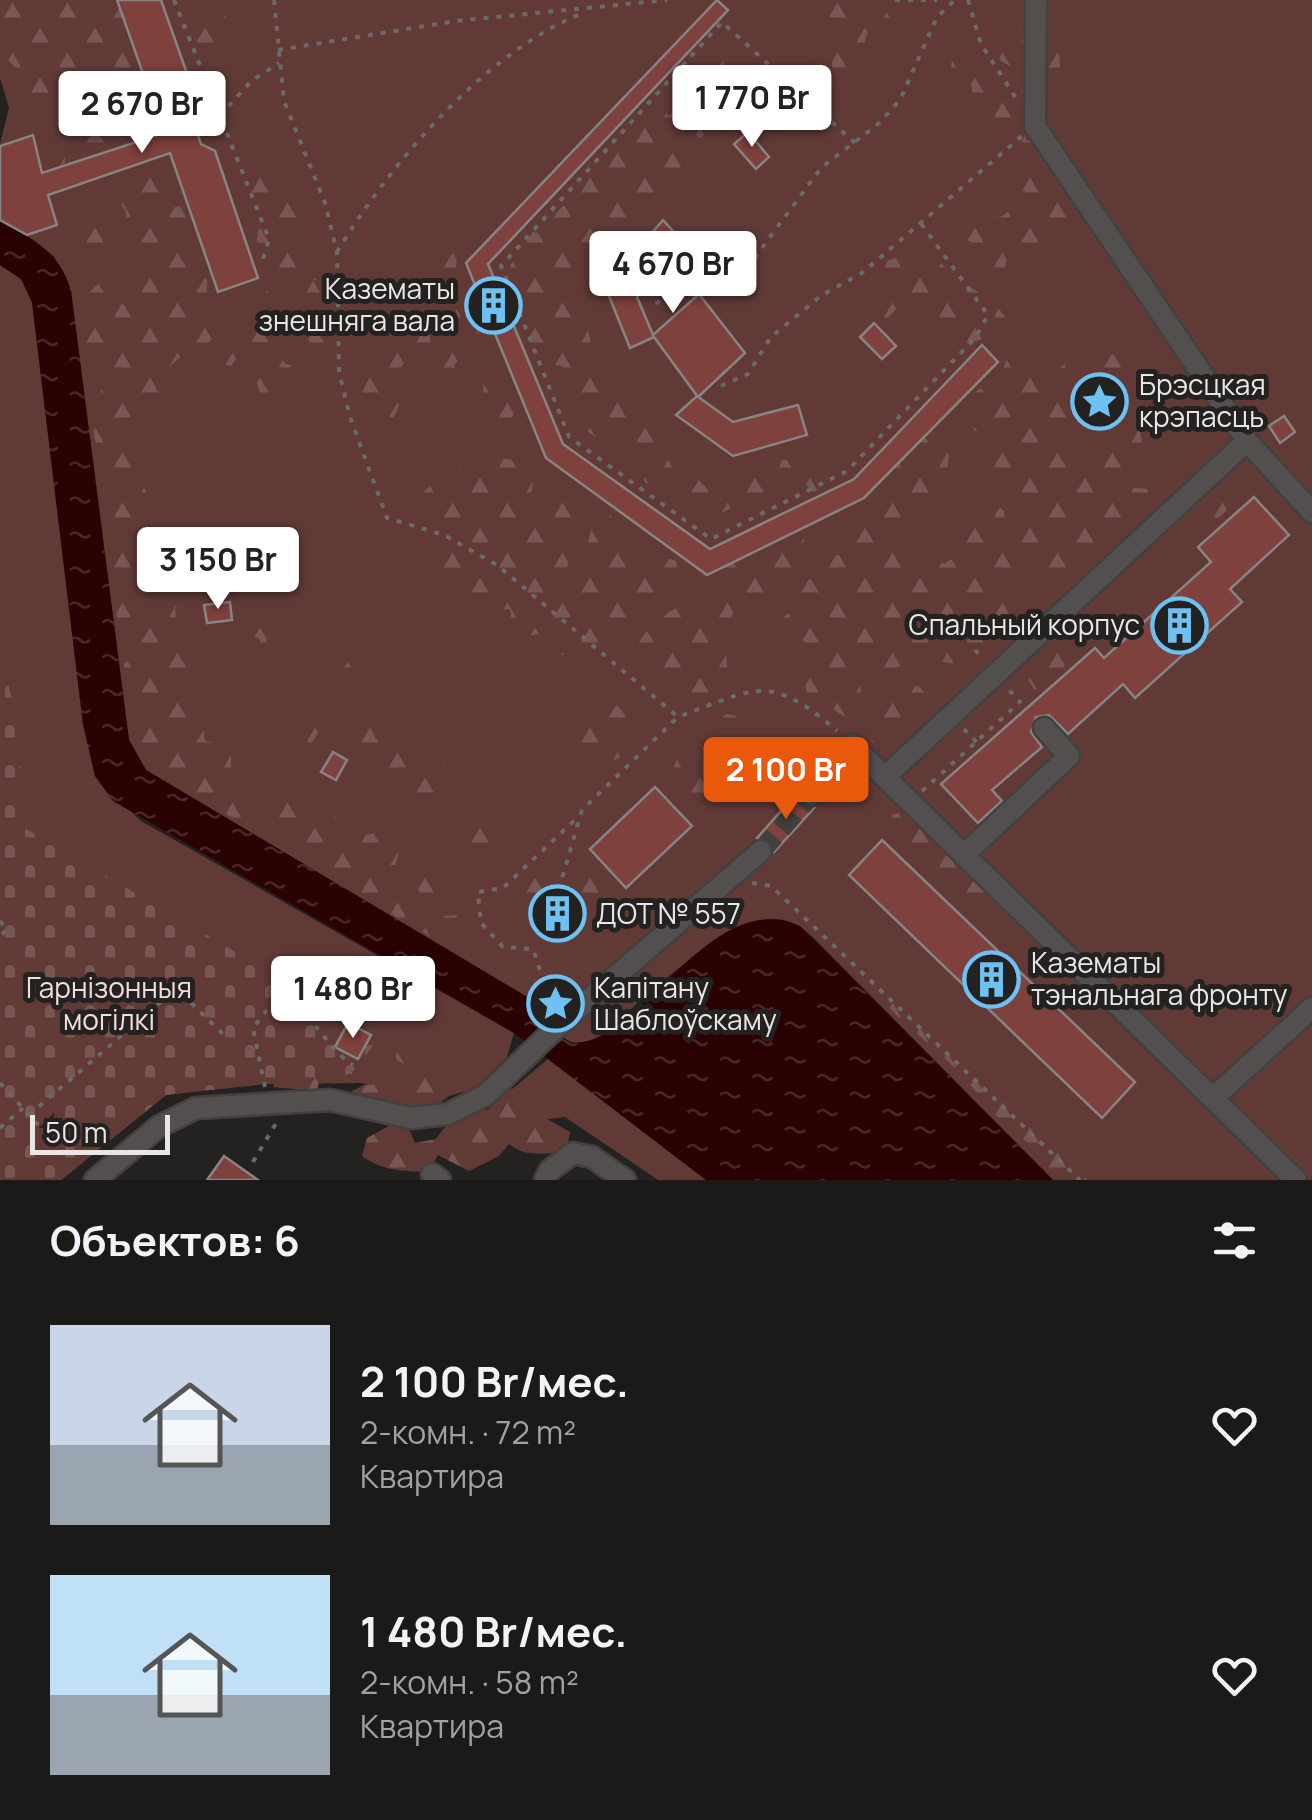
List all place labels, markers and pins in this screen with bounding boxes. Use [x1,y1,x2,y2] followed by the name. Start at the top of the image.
[649,65,855,150] pin: 1 770 Br
[39,71,245,156] pin: 2 670 Br
[570,231,776,316] pin: 4 670 Br
[259,269,455,339] place label: Казематы знешняга вала
[464,275,524,335] building icon: Казематы знешняга вала
[1139,365,1266,435] place label: Брэсцкая крэпасць
[1070,371,1130,431] place icon: Брэсцкая крэпасць
[115,527,321,612] pin: 3 150 Br
[1149,595,1209,655] building icon: Спальный корпус
[909,605,1140,643] place label: Спальный корпус
[683,737,889,822] pin: 2 100 Br
[527,884,587,944] building icon: ДОТ № 557
[596,894,741,932] place label: ДОТ № 557
[1031,943,1288,1013] place label: Казематы тэнальнага фронту
[962,949,1022,1009] building icon: Казематы тэнальнага фронту
[250,956,456,1041] pin: 1 480 Br
[594,968,777,1038] place label: Капітану Шаблоўскаму
[525,974,585,1034] place icon: Капітану Шаблоўскаму

